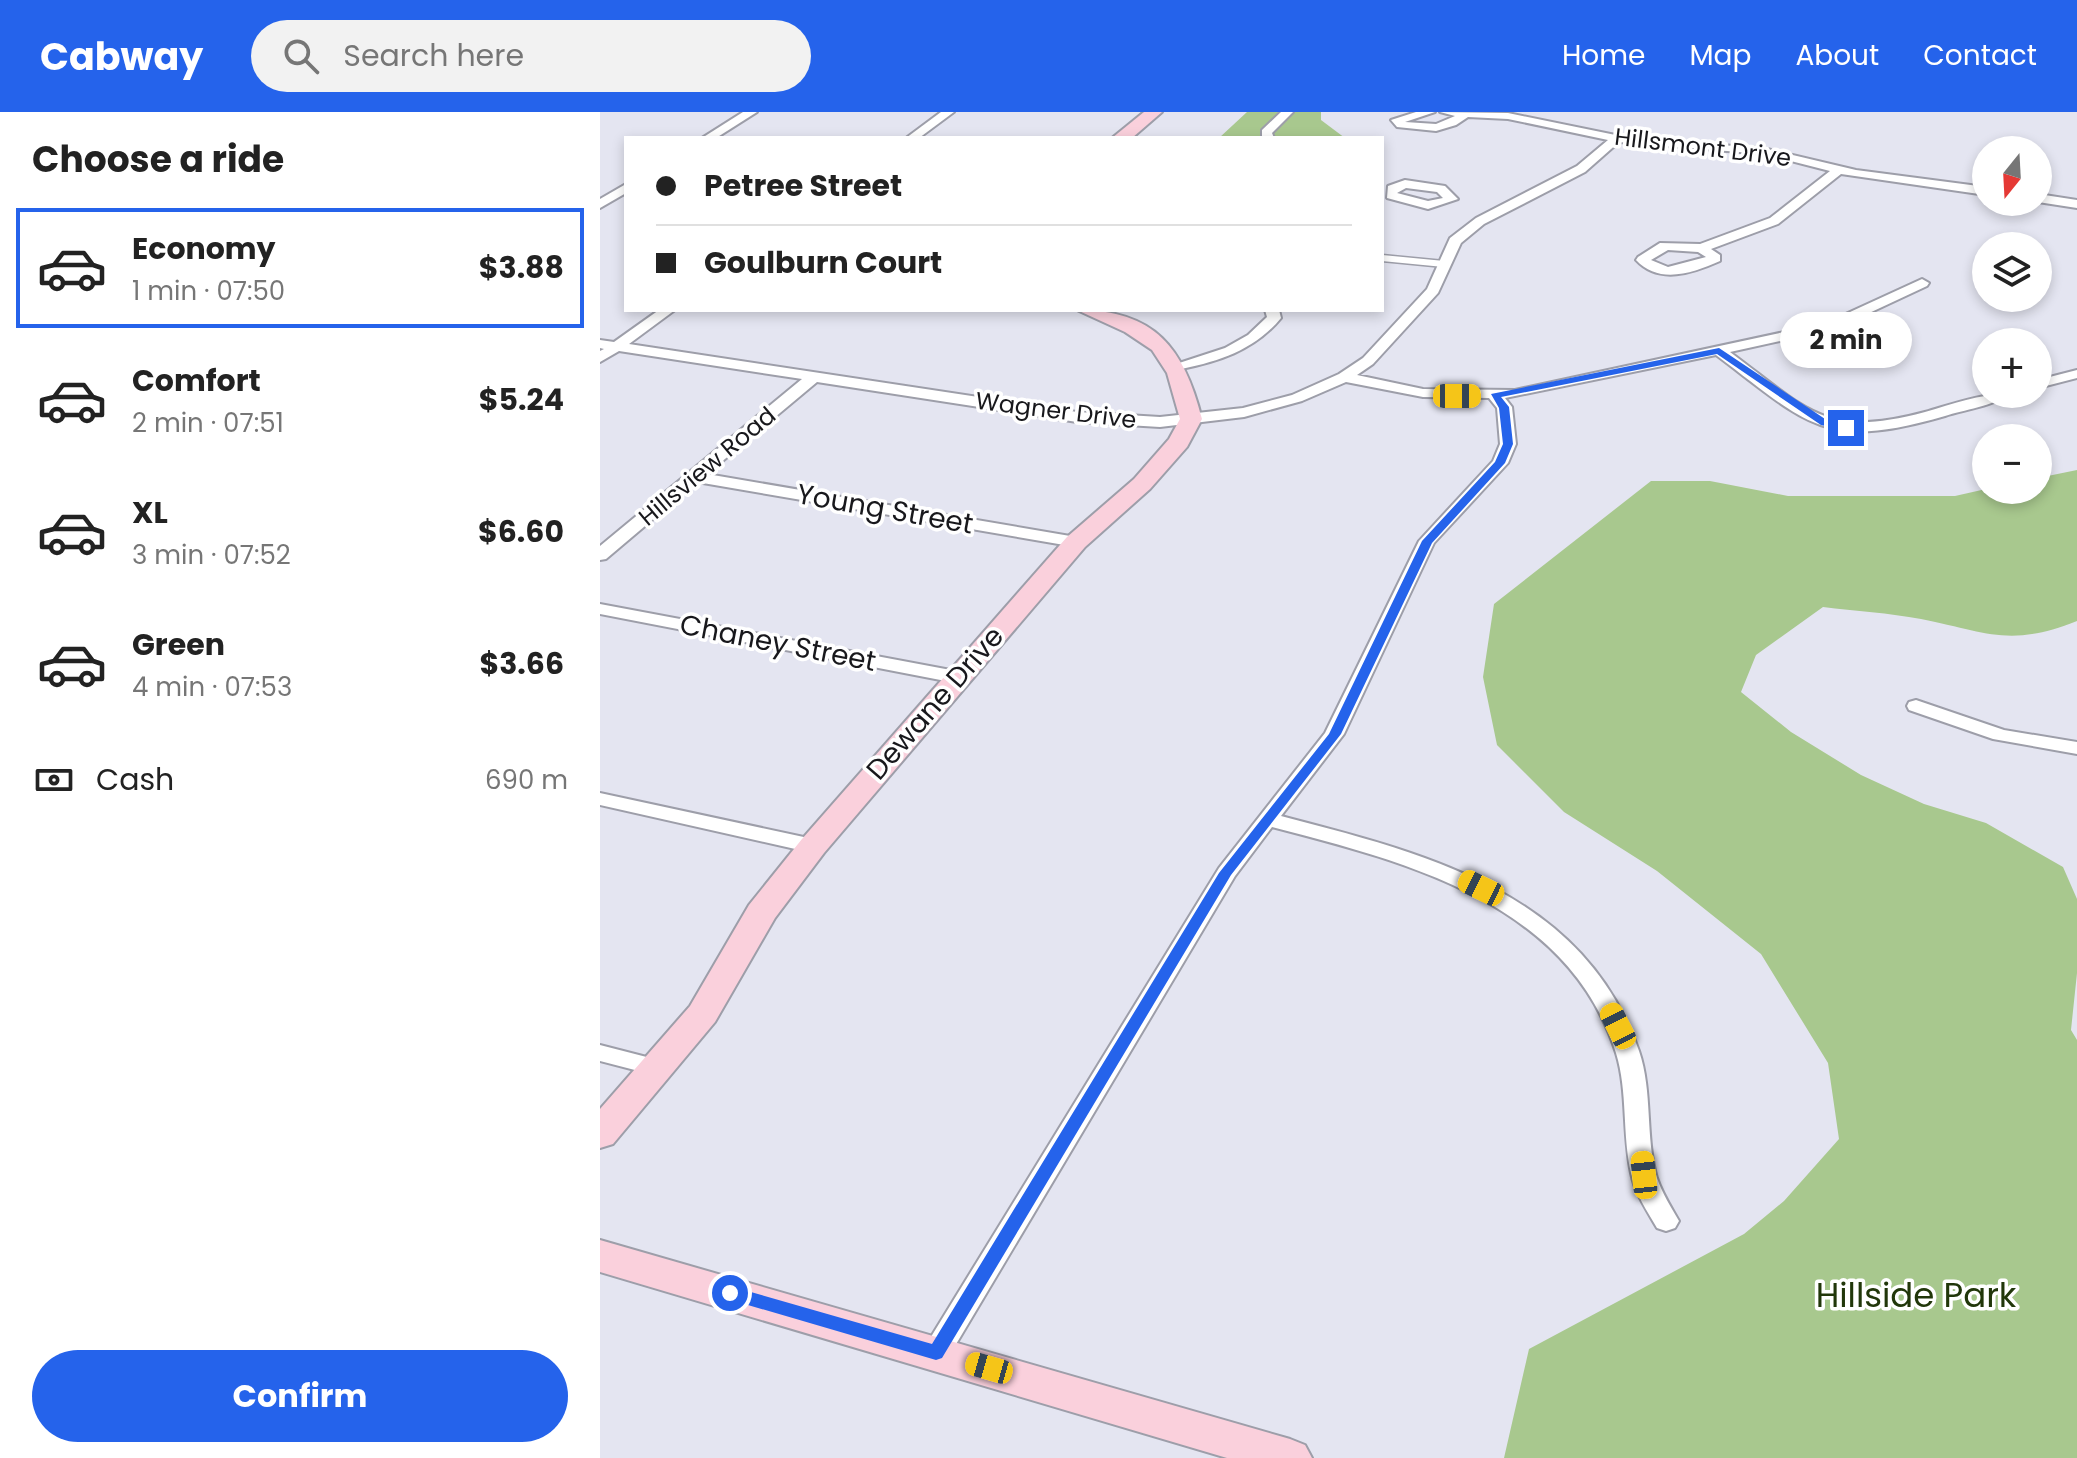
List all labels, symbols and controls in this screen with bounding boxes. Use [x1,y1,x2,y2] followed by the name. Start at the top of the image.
[251,20,811,92] search box
[40,30,203,83] text: Cabway
[279,34,323,78] icon: search
[343,34,524,77] text: Search here
[1562,36,1645,75] text: Home
[1689,36,1751,75] text: Map
[1795,36,1879,75] text: About
[1923,36,2037,75] text: Contact
[1613,120,1793,174] street label: Hillsmont Drive
[32,134,284,185] text: Choose a ride
[1972,136,2052,216] north arrow
[1972,136,2052,504] map controls
[704,164,902,207] text: Petree Street
[132,227,276,270] text: Economy
[36,232,108,304] icon: car
[1972,232,2052,312] button: layers
[704,241,942,284] text: Goulburn Court
[479,246,564,289] text: $3.88
[132,273,285,309] text: 1 min · 07:50
[1780,312,1912,368] callout: 2 min
[1809,322,1883,358] text: 2 min
[1972,328,2052,408] button: +
[132,359,261,402] text: Comfort
[36,364,108,436] icon: car
[479,378,564,421] text: $5.24
[974,384,1138,436] street label: Wagner Drive
[1433,384,1481,408] car
[631,399,783,533] street label: Hillsview Road
[132,405,284,441] text: 2 min · 07:51
[1828,410,1864,446] route end
[1972,424,2052,504] button: −
[794,474,976,544] street label: Young Street
[132,491,168,534] text: XL
[36,496,108,568] icon: car
[478,510,564,553] text: $6.60
[132,537,291,573] text: 3 min · 07:52
[677,605,879,681] street label: Chaney Street
[857,618,1013,788] street label: Dewane Drive
[132,623,225,666] text: Green
[36,628,108,700] icon: car
[479,642,564,685] text: $3.66
[132,669,292,705] text: 4 min · 07:53
[32,758,76,802] icon: cash
[96,758,174,801] text: Cash
[485,762,568,798] text: 690 m
[1454,867,1508,909] car
[1596,999,1640,1053] car
[1630,1150,1658,1200] car
[1816,1271,2017,1319] park label: Hillside Park
[712,1275,748,1311] route start
[32,1350,568,1442] button: Confirm
[963,1350,1015,1386] car

